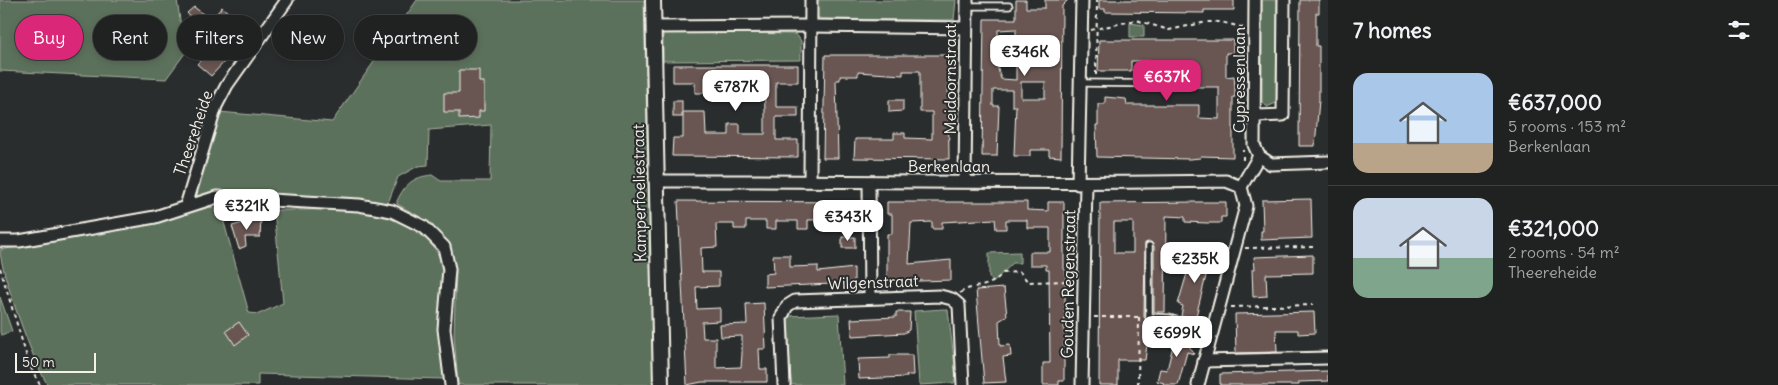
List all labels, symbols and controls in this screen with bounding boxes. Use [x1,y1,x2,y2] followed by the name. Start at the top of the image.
[15,15,83,60] chip: Buy
[93,15,167,60] chip: Rent
[177,15,262,60] chip: Filters
[272,15,344,60] chip: New
[354,15,477,60] chip: Apartment
[1725,16,1753,44] icon: filters
[1353,17,1432,44] text: 7 homes
[940,23,960,134] street label: Meidoornstraat
[1229,27,1249,133] street label: Cypressenlaan
[990,34,1060,77] pin: €346K
[1001,41,1049,61] text: €346K
[1132,59,1202,102] pin: €637K
[1144,66,1190,86] text: €637K
[701,70,771,112] pin: €787K
[713,76,759,96] text: €787K
[169,88,217,178] street label: Theereheide
[1508,89,1602,116] text: €637,000
[1393,93,1453,153] icon: home
[1508,116,1626,136] text: 5 rooms · 153 m²
[628,123,650,262] street label: Kamperfoeliestraat
[1508,136,1591,156] text: Berkenlaan
[908,156,990,176] street label: Berkenlaan
[212,188,282,231] pin: €321K
[225,195,269,215] text: €321K
[813,200,883,242] pin: €343K
[824,206,872,226] text: €343K
[1057,209,1079,359] street label: Gouden Regenstraat
[1508,215,1599,242] text: €321,000
[1393,218,1453,278] icon: home
[1160,242,1230,284] pin: €235K
[1508,242,1620,262] text: 2 rooms · 54 m²
[1171,248,1219,268] text: €235K
[1508,262,1597,282] text: Theereheide
[827,270,920,294] street label: Wilgenstraat
[1142,316,1212,358] pin: €699K
[1153,322,1201,342] text: €699K
[15,350,96,373] scale bar
[22,353,55,371] text: 50 m

